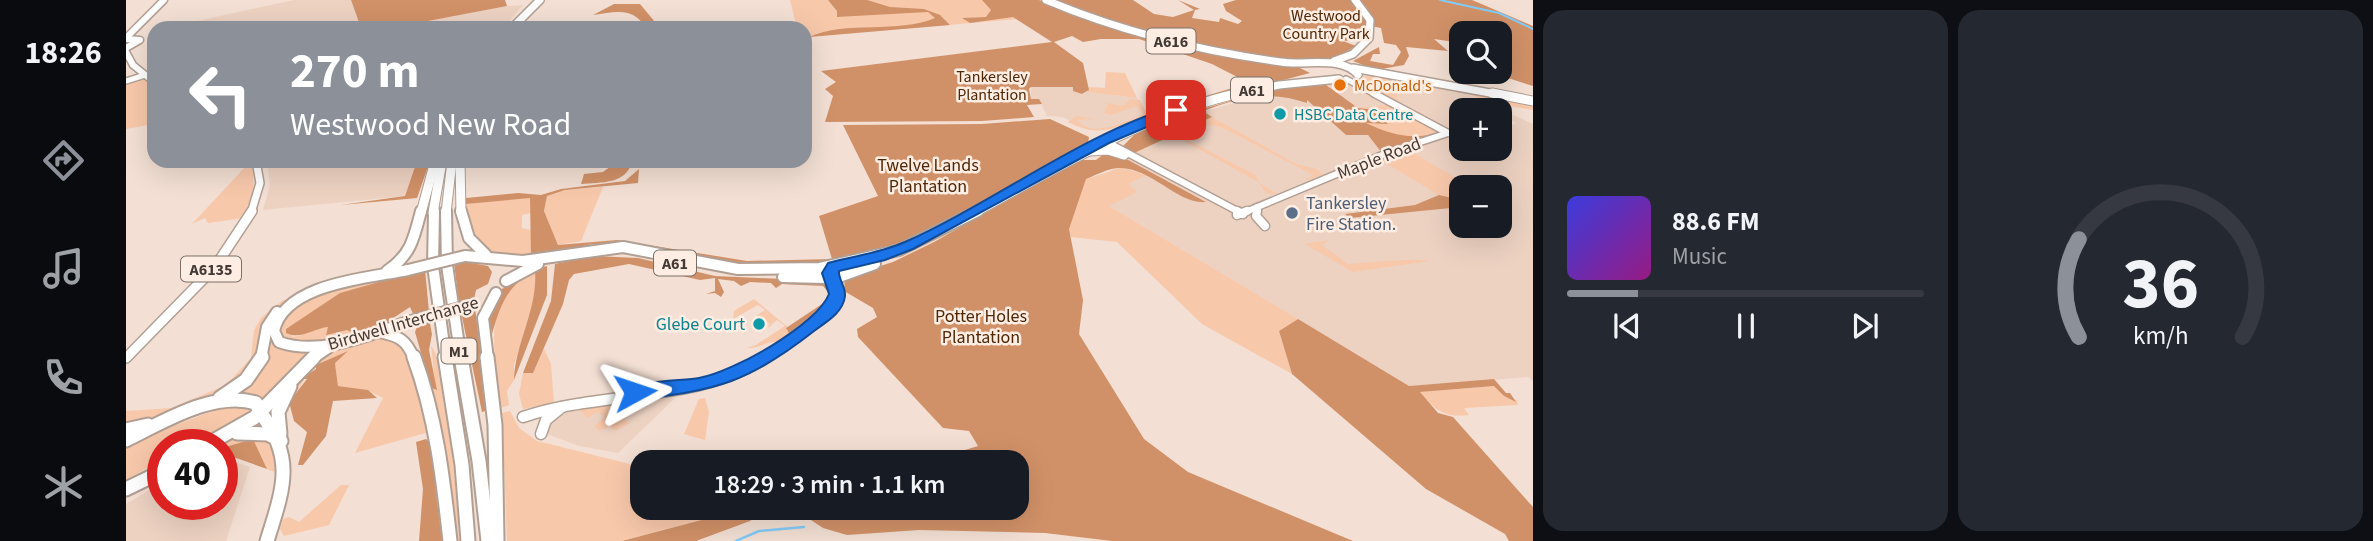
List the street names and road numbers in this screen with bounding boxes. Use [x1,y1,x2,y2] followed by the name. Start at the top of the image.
[1146,28,1196,54] road number: A616
[1231,78,1273,102] road number: A61
[1334,131,1425,186] street label: Maple Road
[654,250,696,276] road number: A61
[181,256,241,282] road number: A6135
[325,290,482,357] street label: Birdwell Interchange
[442,338,476,364] road number: M1

